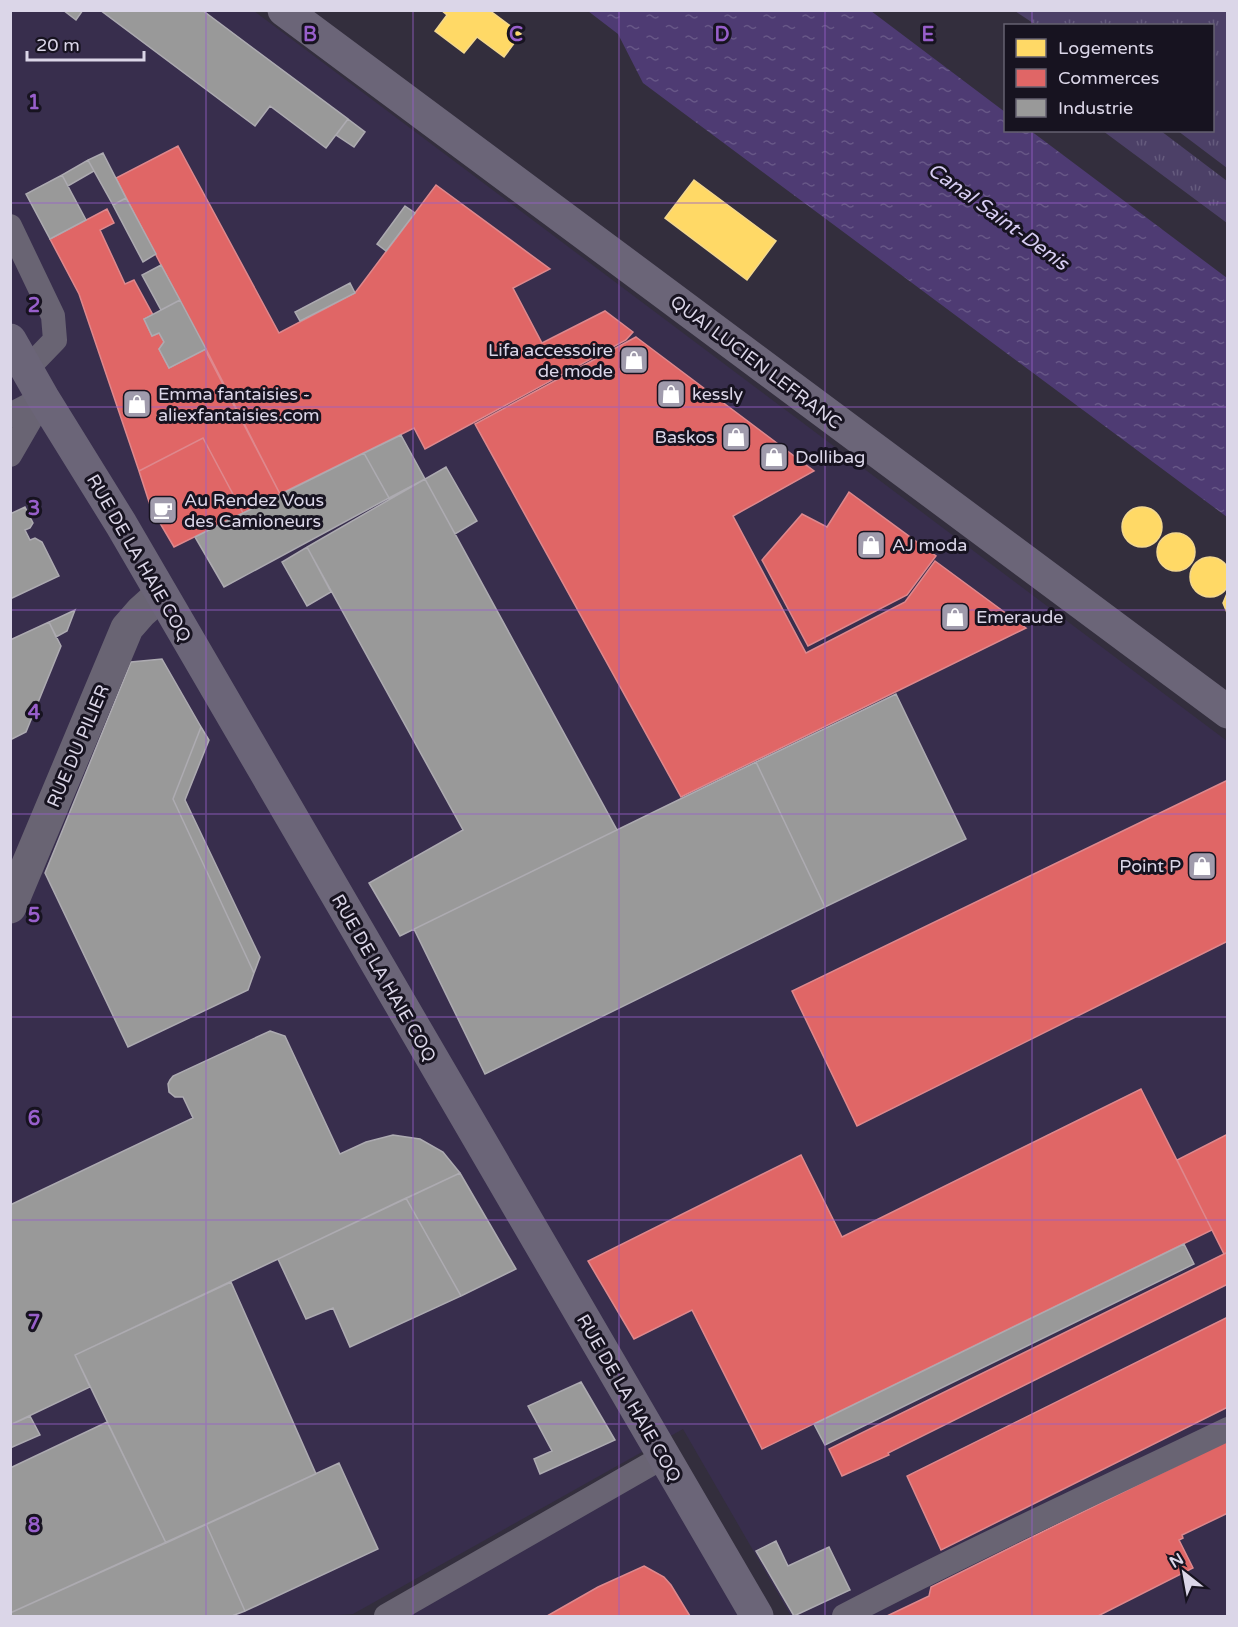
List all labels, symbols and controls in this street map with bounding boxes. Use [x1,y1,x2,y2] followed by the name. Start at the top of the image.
[303,23,317,47] text: B
[509,23,523,47] text: C
[714,23,730,47] text: D
[922,23,935,47] text: E
[27,24,144,62] scale bar
[1004,24,1214,132] legend
[36,34,80,56] text: 20 m
[1058,37,1154,59] text: Logements
[1058,67,1159,89] text: Commerces
[28,91,40,115] text: 1
[1058,97,1133,119] text: Industrie
[923,158,1074,277] water label: Canal Saint-Denis
[666,290,846,434] street label: QUAI LUCIEN LEFRANC
[28,294,40,318] text: 2
[488,339,613,382] place label: Lifa accessoire de mode
[618,344,650,376] shop icon: Lifa accessoire de mode
[655,378,687,410] shop icon: kessly
[158,383,320,426] place label: Emma fantaisies - aliexfantaisies.com
[692,383,744,405] place label: kessly
[121,388,153,420] shop icon: Emma fantaisies - aliexfantaisies.com
[720,421,752,453] shop icon: Baskos
[655,426,715,448] place label: Baskos
[758,441,790,473] shop icon: Dollibag
[795,446,865,468] place label: Dollibag
[82,470,196,646] street label: RUE DE LA HAIE COQ
[184,489,324,532] place label: Au Rendez Vous des Camioneurs
[147,494,179,526] cafe icon: Au Rendez Vous des Camioneurs
[28,497,40,521] text: 3
[855,529,887,561] shop icon: AJ moda
[892,534,967,556] place label: AJ moda
[939,601,971,633] shop icon: Emeraude
[976,606,1064,628] place label: Emeraude
[42,681,114,811] street label: RUE DU PILIER
[28,701,41,725] text: 4
[1186,850,1218,882] shop icon: Point P
[1119,855,1181,877] place label: Point P
[327,890,441,1066] street label: RUE DE LA HAIE COQ
[28,904,40,928] text: 5
[28,1107,40,1131] text: 6
[572,1310,686,1486] street label: RUE DE LA HAIE COQ
[28,1311,40,1335] text: 7
[28,1514,40,1538] text: 8
[1154,1543,1214,1603] north arrow
[1166,1549,1187,1573] text: N

